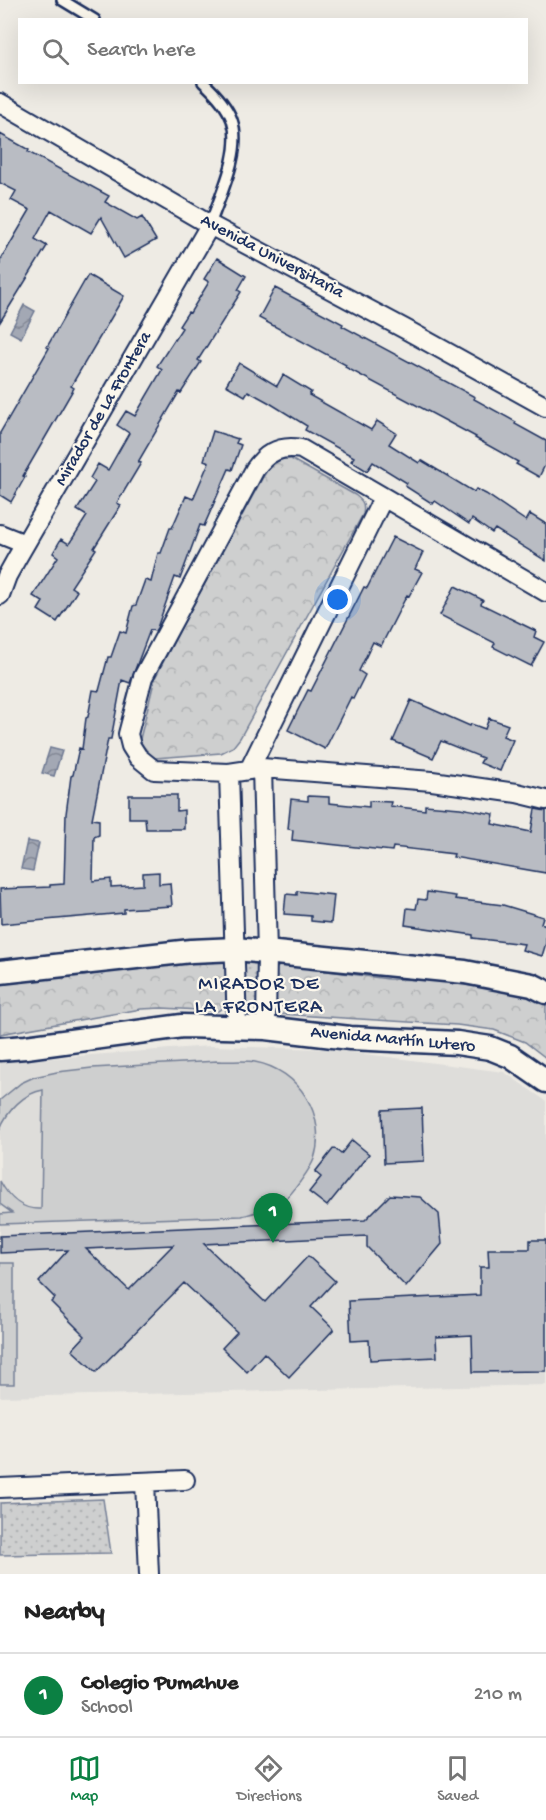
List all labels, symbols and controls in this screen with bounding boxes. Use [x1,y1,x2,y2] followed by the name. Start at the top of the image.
[18,18,528,84] search box
[39,35,72,68] icon: search
[87,38,195,64] text: Search here
[197,210,348,304] street label: Avenida Universitaria
[51,327,157,490] street label: Mirador de La Frontera
[323,585,352,614] your location
[195,974,323,1020] district label: MIRADOR DE LA FRONTERA
[310,1022,476,1058] street label: Avenida Martín Lutero
[254,1194,292,1243] pin: 1
[24,1598,105,1629] text: Nearby
[81,1671,238,1697] text: Colegio Pumahue
[39,1684,48,1707] text: 1
[474,1684,522,1707] text: 210 m
[81,1697,133,1720] text: School
[68,1752,101,1807] tab: Map
[236,1752,302,1807] tab: Directions
[437,1752,478,1807] tab: Saved

